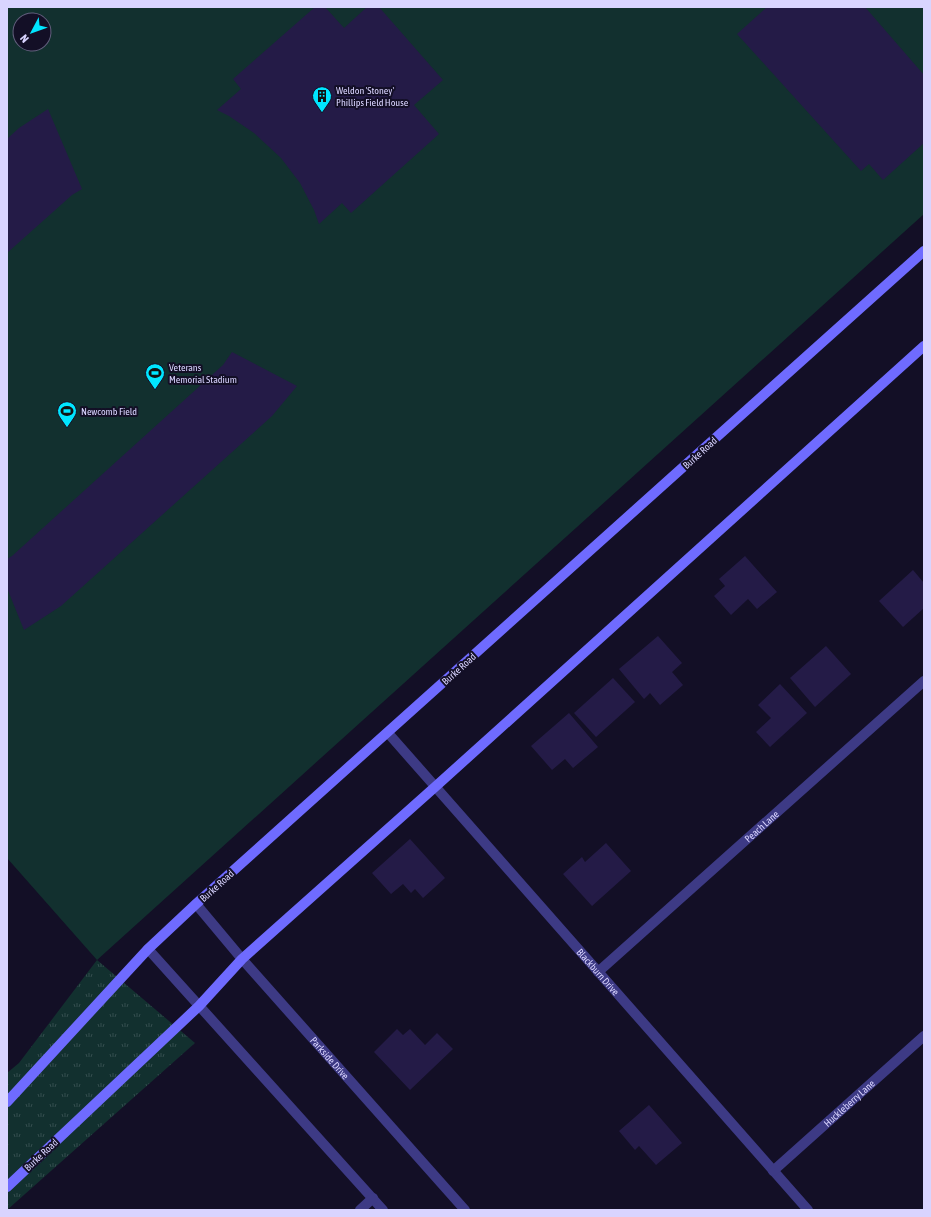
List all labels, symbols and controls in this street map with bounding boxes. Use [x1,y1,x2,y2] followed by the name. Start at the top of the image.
[12,12,52,52] north arrow
[18,32,31,45] text: N
[311,85,333,113] building icon: Weldon 'Stoney' Phillips Field House
[336,85,409,108] place label: Weldon 'Stoney' Phillips Field House
[144,362,166,390] sports icon: Veterans Memorial Stadium
[169,362,237,385] place label: Veterans Memorial Stadium
[56,400,78,428] sports icon: Newcomb Field
[81,406,137,417] place label: Newcomb Field
[681,435,719,471] street label: Burke Road
[440,651,478,687] street label: Burke Road
[742,808,781,844] street label: Peach Lane
[198,868,236,904] street label: Burke Road
[575,946,622,998] street label: Blackburn Drive
[308,1035,352,1082] street label: Parkside Drive
[821,1077,877,1129] street label: Huckleberry Lane
[22,1137,60,1173] street label: Burke Road

